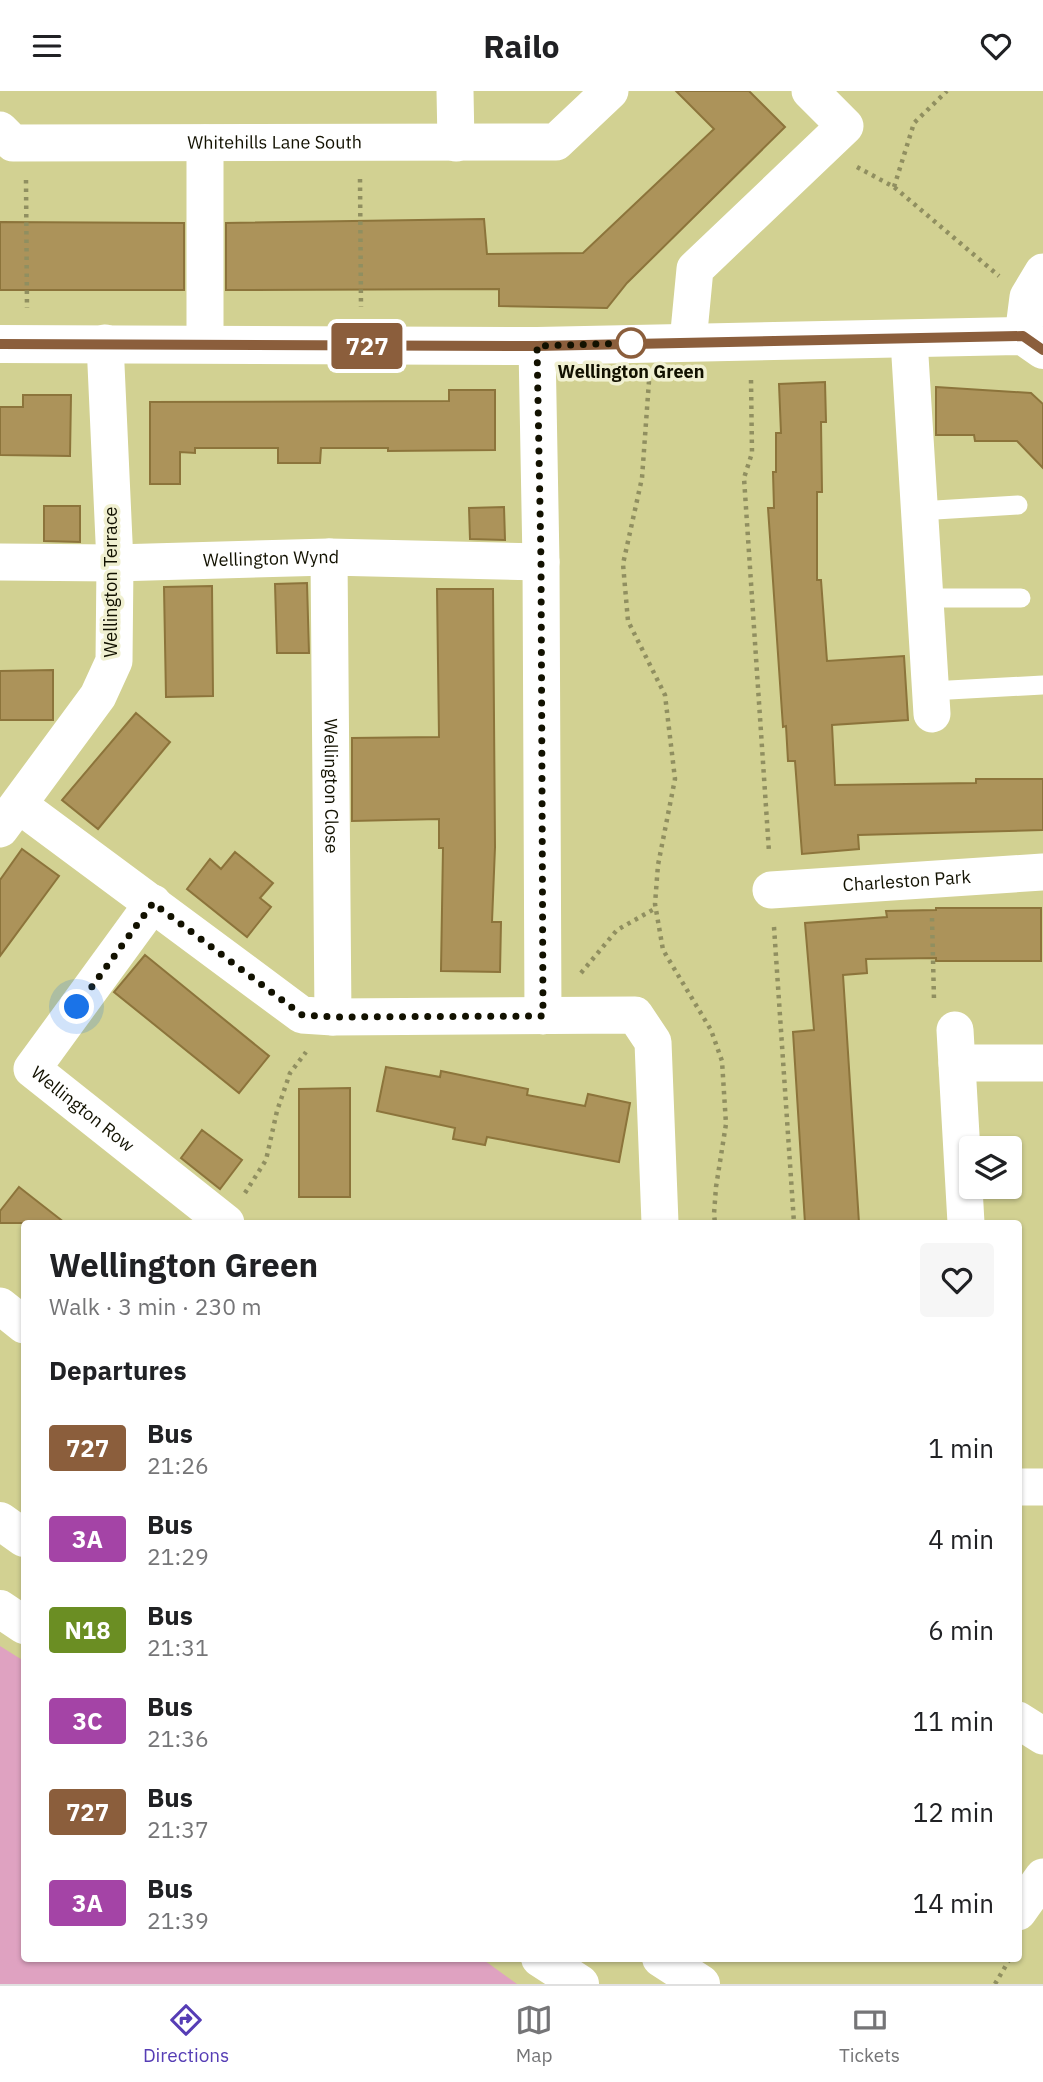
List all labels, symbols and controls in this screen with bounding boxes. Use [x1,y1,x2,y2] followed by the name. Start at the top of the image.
[483,25,560,67] text: Railo
[28,27,66,65] icon: menu
[977,27,1015,65] icon: heart
[187,130,362,154] street label: Whitehills Lane South
[327,323,407,369] line badge: 727
[616,328,646,358] marker: Wellington Green
[345,330,389,362] text: 727
[558,360,704,383] place label: Wellington Green
[99,506,122,657] street label: Wellington Terrace
[203,545,339,572] street label: Wellington Wynd
[319,718,344,854] street label: Wellington Close
[842,865,972,896] street label: Charleston Park
[59,989,94,1024] your location
[27,1061,139,1157] street label: Wellington Row
[959,1136,1022,1199] map controls
[959,1136,1022,1199] button: layers
[49,1243,318,1286] text: Wellington Green
[920,1243,994,1317] button: heart
[49,1291,262,1321] text: Walk · 3 min · 230 m
[49,1353,187,1387] text: Departures
[147,1416,193,1450] text: Bus
[928,1431,994,1465] text: 1 min
[66,1432,109,1464] text: 727
[147,1450,209,1480] text: 21:26
[147,1507,193,1541] text: Bus
[928,1522,994,1556] text: 4 min
[72,1523,103,1555] text: 3A
[147,1541,209,1571] text: 21:29
[147,1598,193,1632] text: Bus
[928,1613,994,1647] text: 6 min
[64,1614,111,1646] text: N18
[147,1632,209,1662] text: 21:31
[147,1689,193,1723] text: Bus
[913,1704,994,1738] text: 11 min
[72,1705,103,1737] text: 3C
[147,1723,209,1753] text: 21:36
[147,1780,193,1814] text: Bus
[913,1795,994,1829] text: 12 min
[66,1796,109,1828] text: 727
[147,1814,209,1844] text: 21:37
[147,1871,193,1905] text: Bus
[913,1886,994,1920] text: 14 min
[72,1887,103,1919] text: 3A
[147,1905,209,1935] text: 21:39
[143,2001,229,2067] tab: Directions
[515,2001,553,2067] tab: Map
[839,2001,900,2067] tab: Tickets

